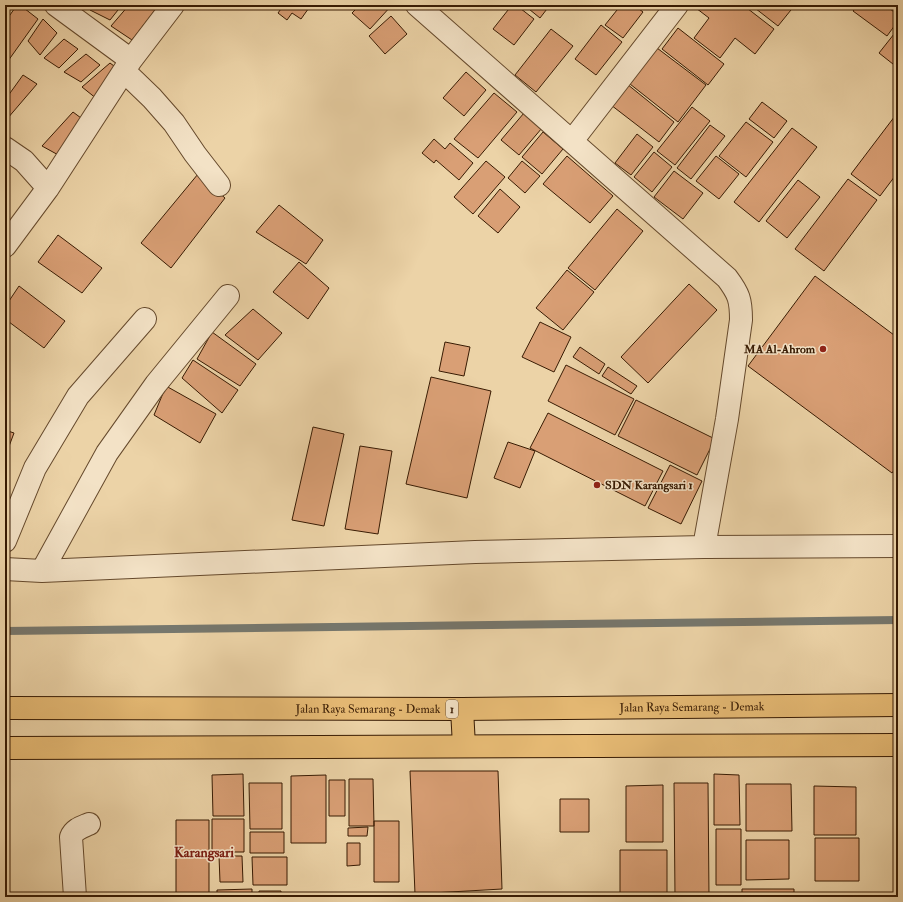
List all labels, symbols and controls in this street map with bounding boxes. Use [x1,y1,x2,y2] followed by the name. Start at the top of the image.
[743,342,816,357] place label: MA Al-Ahrom
[818,344,828,354] marker: MA Al-Ahrom
[605,478,693,493] place label: SDN Karangsari 1
[592,480,602,490] marker: SDN Karangsari 1
[619,699,765,716] street label: Jalan Raya Semarang - Demak
[446,700,458,718] road number: 1
[295,702,441,717] street label: Jalan Raya Semarang - Demak
[174,844,234,862] district label: Karangsari

